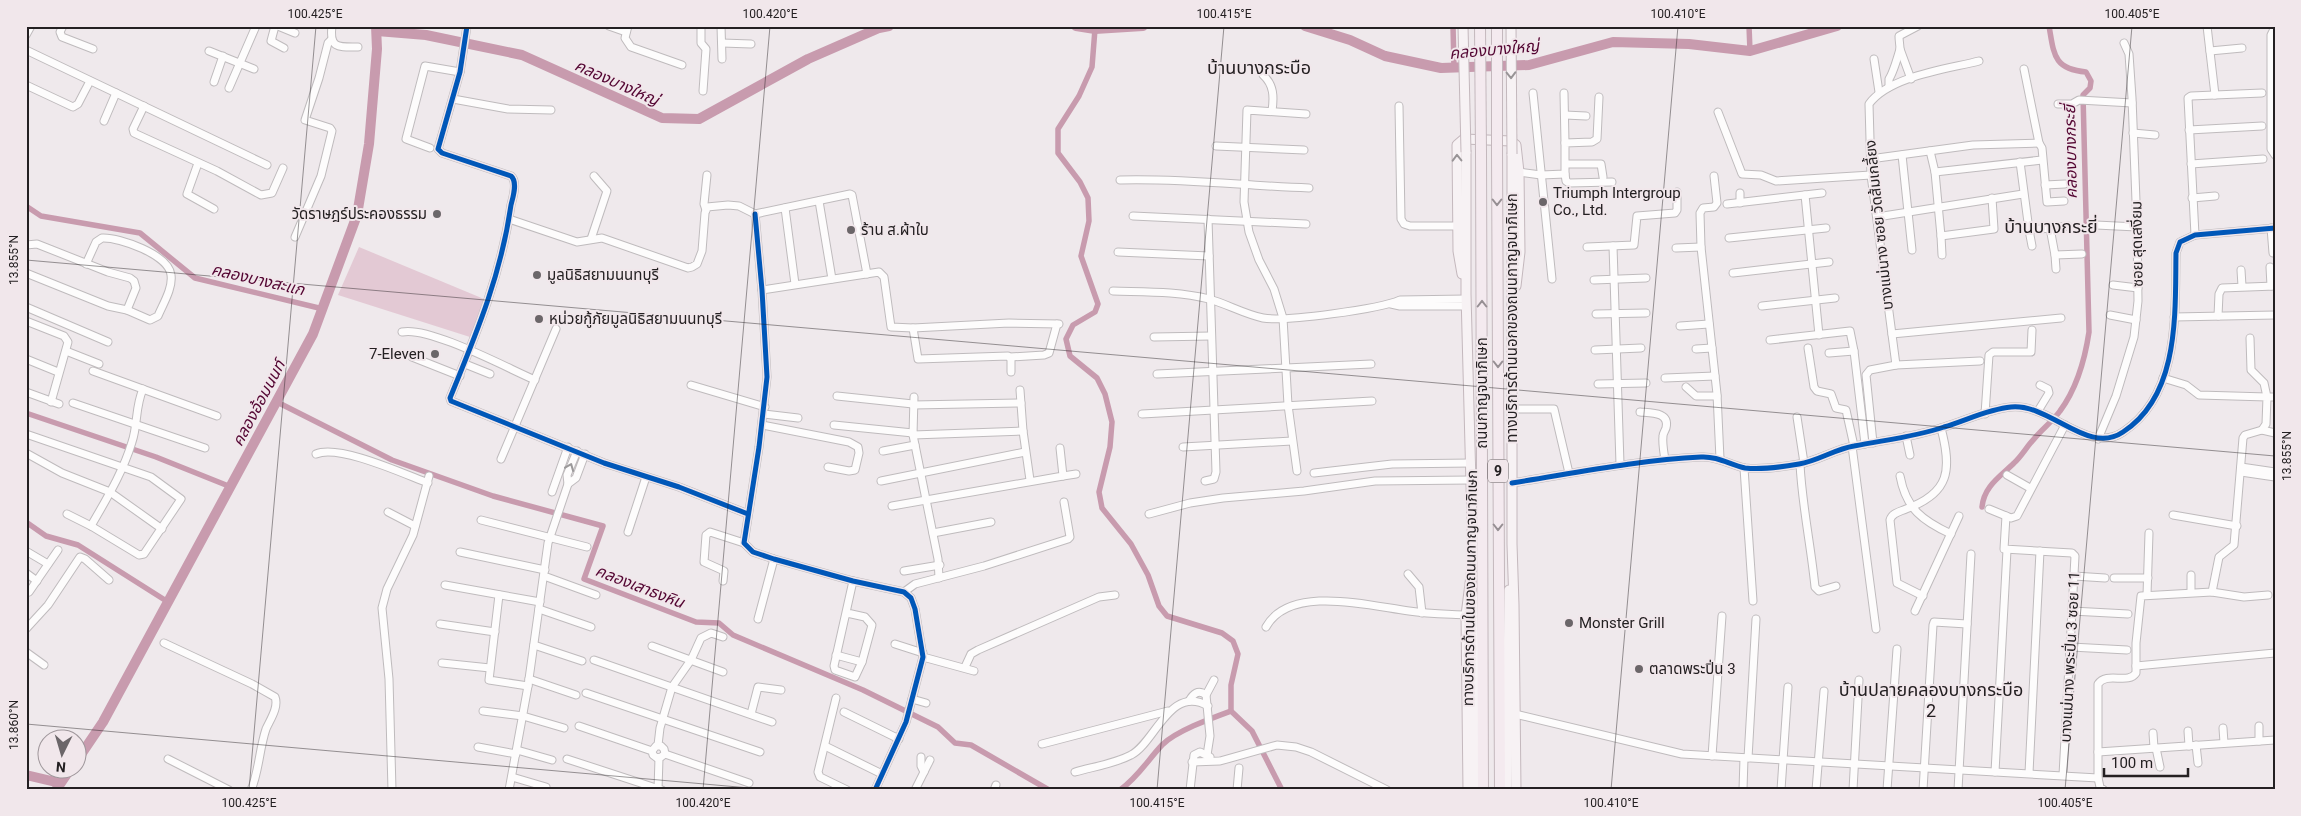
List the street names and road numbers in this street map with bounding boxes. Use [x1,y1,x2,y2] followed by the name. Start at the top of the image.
[1859,139,1897,311] street label: บางแม่นาง ซอย วัดส้มเกลี้ยง
[1503,193,1521,443] street label: ทางบริการด้านนอกของถนนกาญจนาภิเษก
[2125,201,2147,287] street label: ซอย สุดเสงี่ยม
[1473,337,1491,449] street label: ถนนกาญจนาภิเษก
[1488,460,1508,482] road number: 9
[1459,470,1481,706] street label: ทางบริการด้านในของถนนกาญจนาภิเษก
[2055,571,2083,743] street label: บางแม่นาง พระปิ่น 3 ซอย 11

